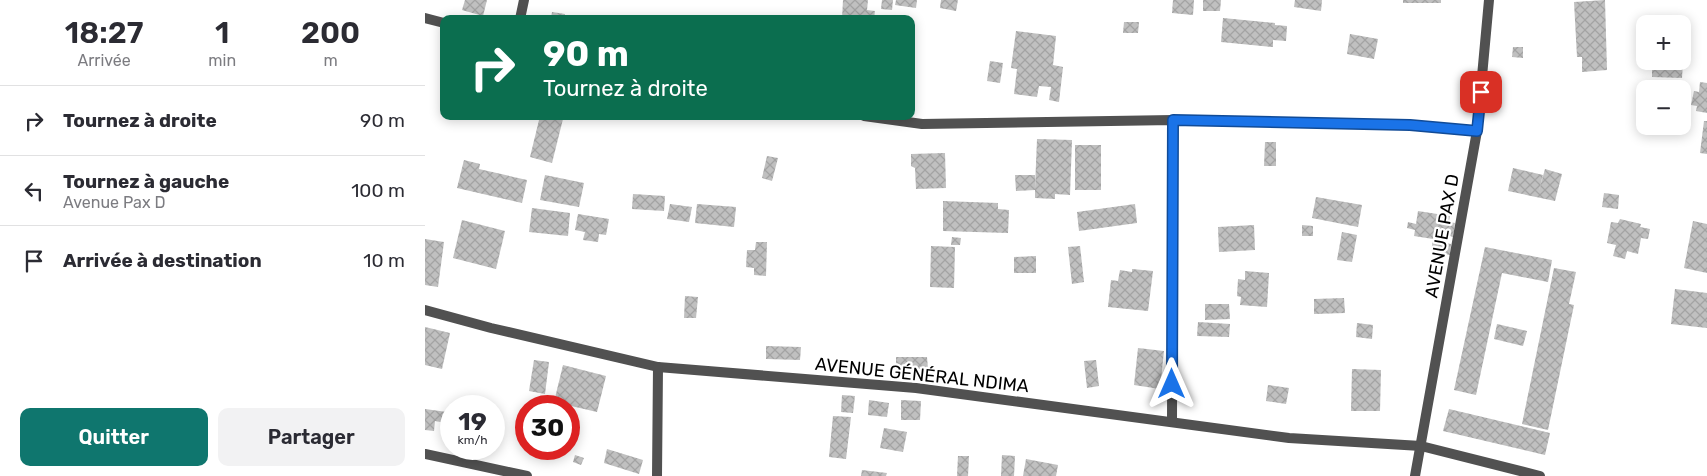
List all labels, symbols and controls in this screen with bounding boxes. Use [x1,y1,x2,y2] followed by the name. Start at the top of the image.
[65,15,143,51] text: 18:27
[215,15,229,51] text: 1
[301,15,360,51] text: 200
[1636,15,1691,135] map controls
[1636,15,1691,70] button: +
[543,33,629,75] text: 90 m
[460,35,525,100] icon: right
[78,51,131,70] text: Arrivée
[208,51,236,70] text: min
[323,51,338,70] text: m
[1460,71,1502,113] pin
[543,75,708,102] text: Tournez à droite
[1467,78,1495,106] icon: arrive
[1636,80,1691,135] button: −
[20,107,48,135] icon: right
[63,109,217,132] text: Tournez à droite
[360,109,405,132] text: 90 m
[63,170,229,193] text: Tournez à gauche
[1420,172,1464,300] street label: AVENUE PAX D
[20,177,48,205] icon: left
[351,179,405,202] text: 100 m
[63,193,165,212] text: Avenue Pax D
[20,247,48,275] icon: arrive
[63,249,262,272] text: Arrivée à destination
[363,249,405,272] text: 10 m
[814,353,1030,397] street label: AVENUE GÉNÉRAL NDIMA
[1145,357,1197,409] position arrow
[515,395,580,460] speed limit sign: 30
[458,407,487,436] text: 19
[20,408,208,466] button: Quitter
[218,408,405,466] button: Partager
[458,433,487,447] text: km/h

